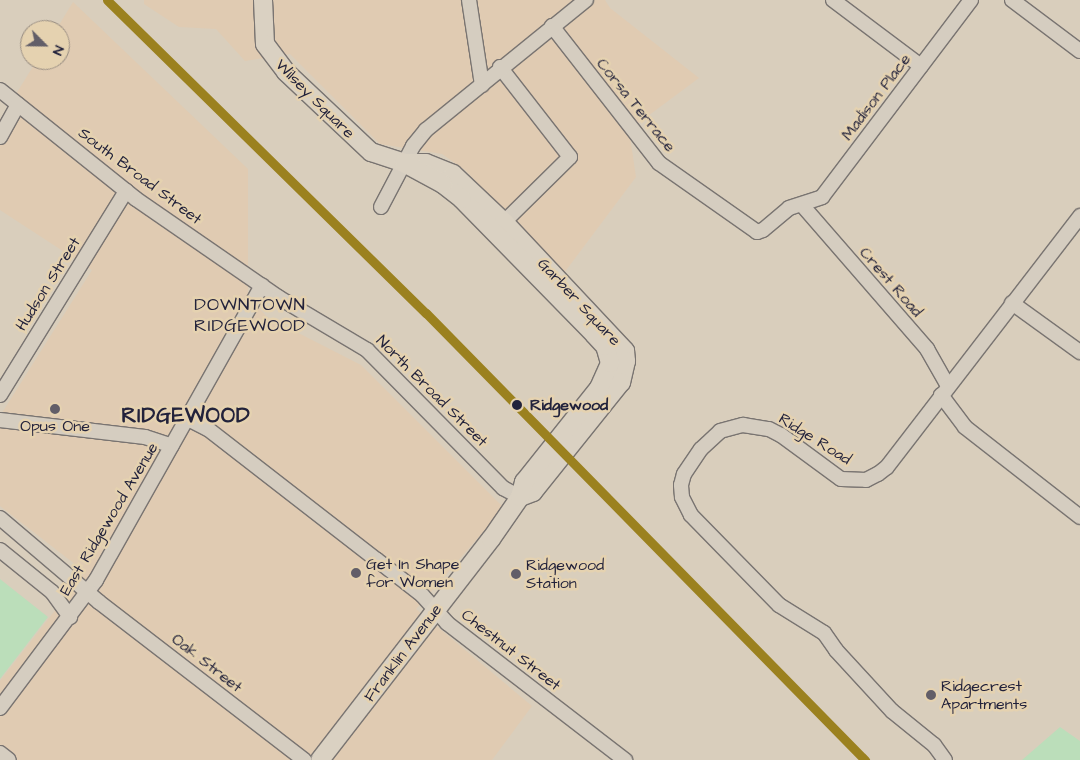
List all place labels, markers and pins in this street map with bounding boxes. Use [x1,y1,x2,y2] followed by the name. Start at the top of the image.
[530,395,608,415] place label: Ridgewood
[508,396,526,414] marker: Ridgewood
[49,403,61,415] marker: Opus One
[20,416,90,436] place label: Opus One
[366,554,459,592] place label: Get In Shape for Women
[526,555,604,593] place label: Ridgewood Station
[350,567,362,579] marker: Get In Shape for Women
[510,568,522,580] marker: Ridgewood Station
[941,676,1027,714] place label: Ridgecrest Apartments
[925,689,937,701] marker: Ridgecrest Apartments

